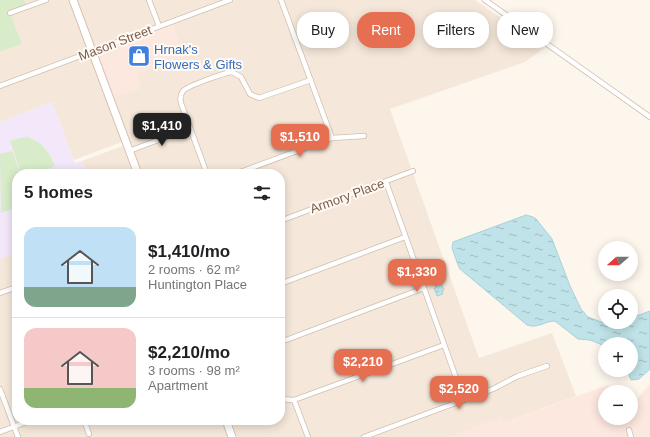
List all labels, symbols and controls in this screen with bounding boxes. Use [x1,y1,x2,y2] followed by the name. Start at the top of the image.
[297,12,349,48] chip: Buy
[357,12,415,48] chip: Rent
[423,12,489,48] chip: Filters
[497,12,553,48] chip: New
[76,22,154,64] street label: Mason Street
[154,42,243,72] place label: Hrnak's Flowers & Gifts
[126,43,152,69] shop icon: Hrnak's Flowers & Gifts
[129,113,195,147] pin: $1,410
[142,118,182,133] text: $1,410
[267,124,333,158] pin: $1,510
[280,129,320,144] text: $1,510
[308,176,386,216] street label: Armory Place
[251,182,273,204] icon: filters
[24,183,93,202] text: 5 homes
[598,241,638,281] north arrow
[598,241,638,425] map controls
[148,242,230,261] text: $1,410/mo
[56,243,104,291] icon: home
[384,259,450,293] pin: $1,330
[148,262,240,277] text: 2 rooms · 62 m²
[397,264,437,279] text: $1,330
[148,277,247,292] text: Huntington Place
[598,289,638,329] button: locate
[598,337,638,377] button: +
[148,343,230,362] text: $2,210/mo
[56,344,104,392] icon: home
[330,349,396,383] pin: $2,210
[343,354,383,369] text: $2,210
[148,363,240,378] text: 3 rooms · 98 m²
[426,376,492,410] pin: $2,520
[148,378,208,393] text: Apartment
[439,381,479,396] text: $2,520
[598,385,638,425] button: −

